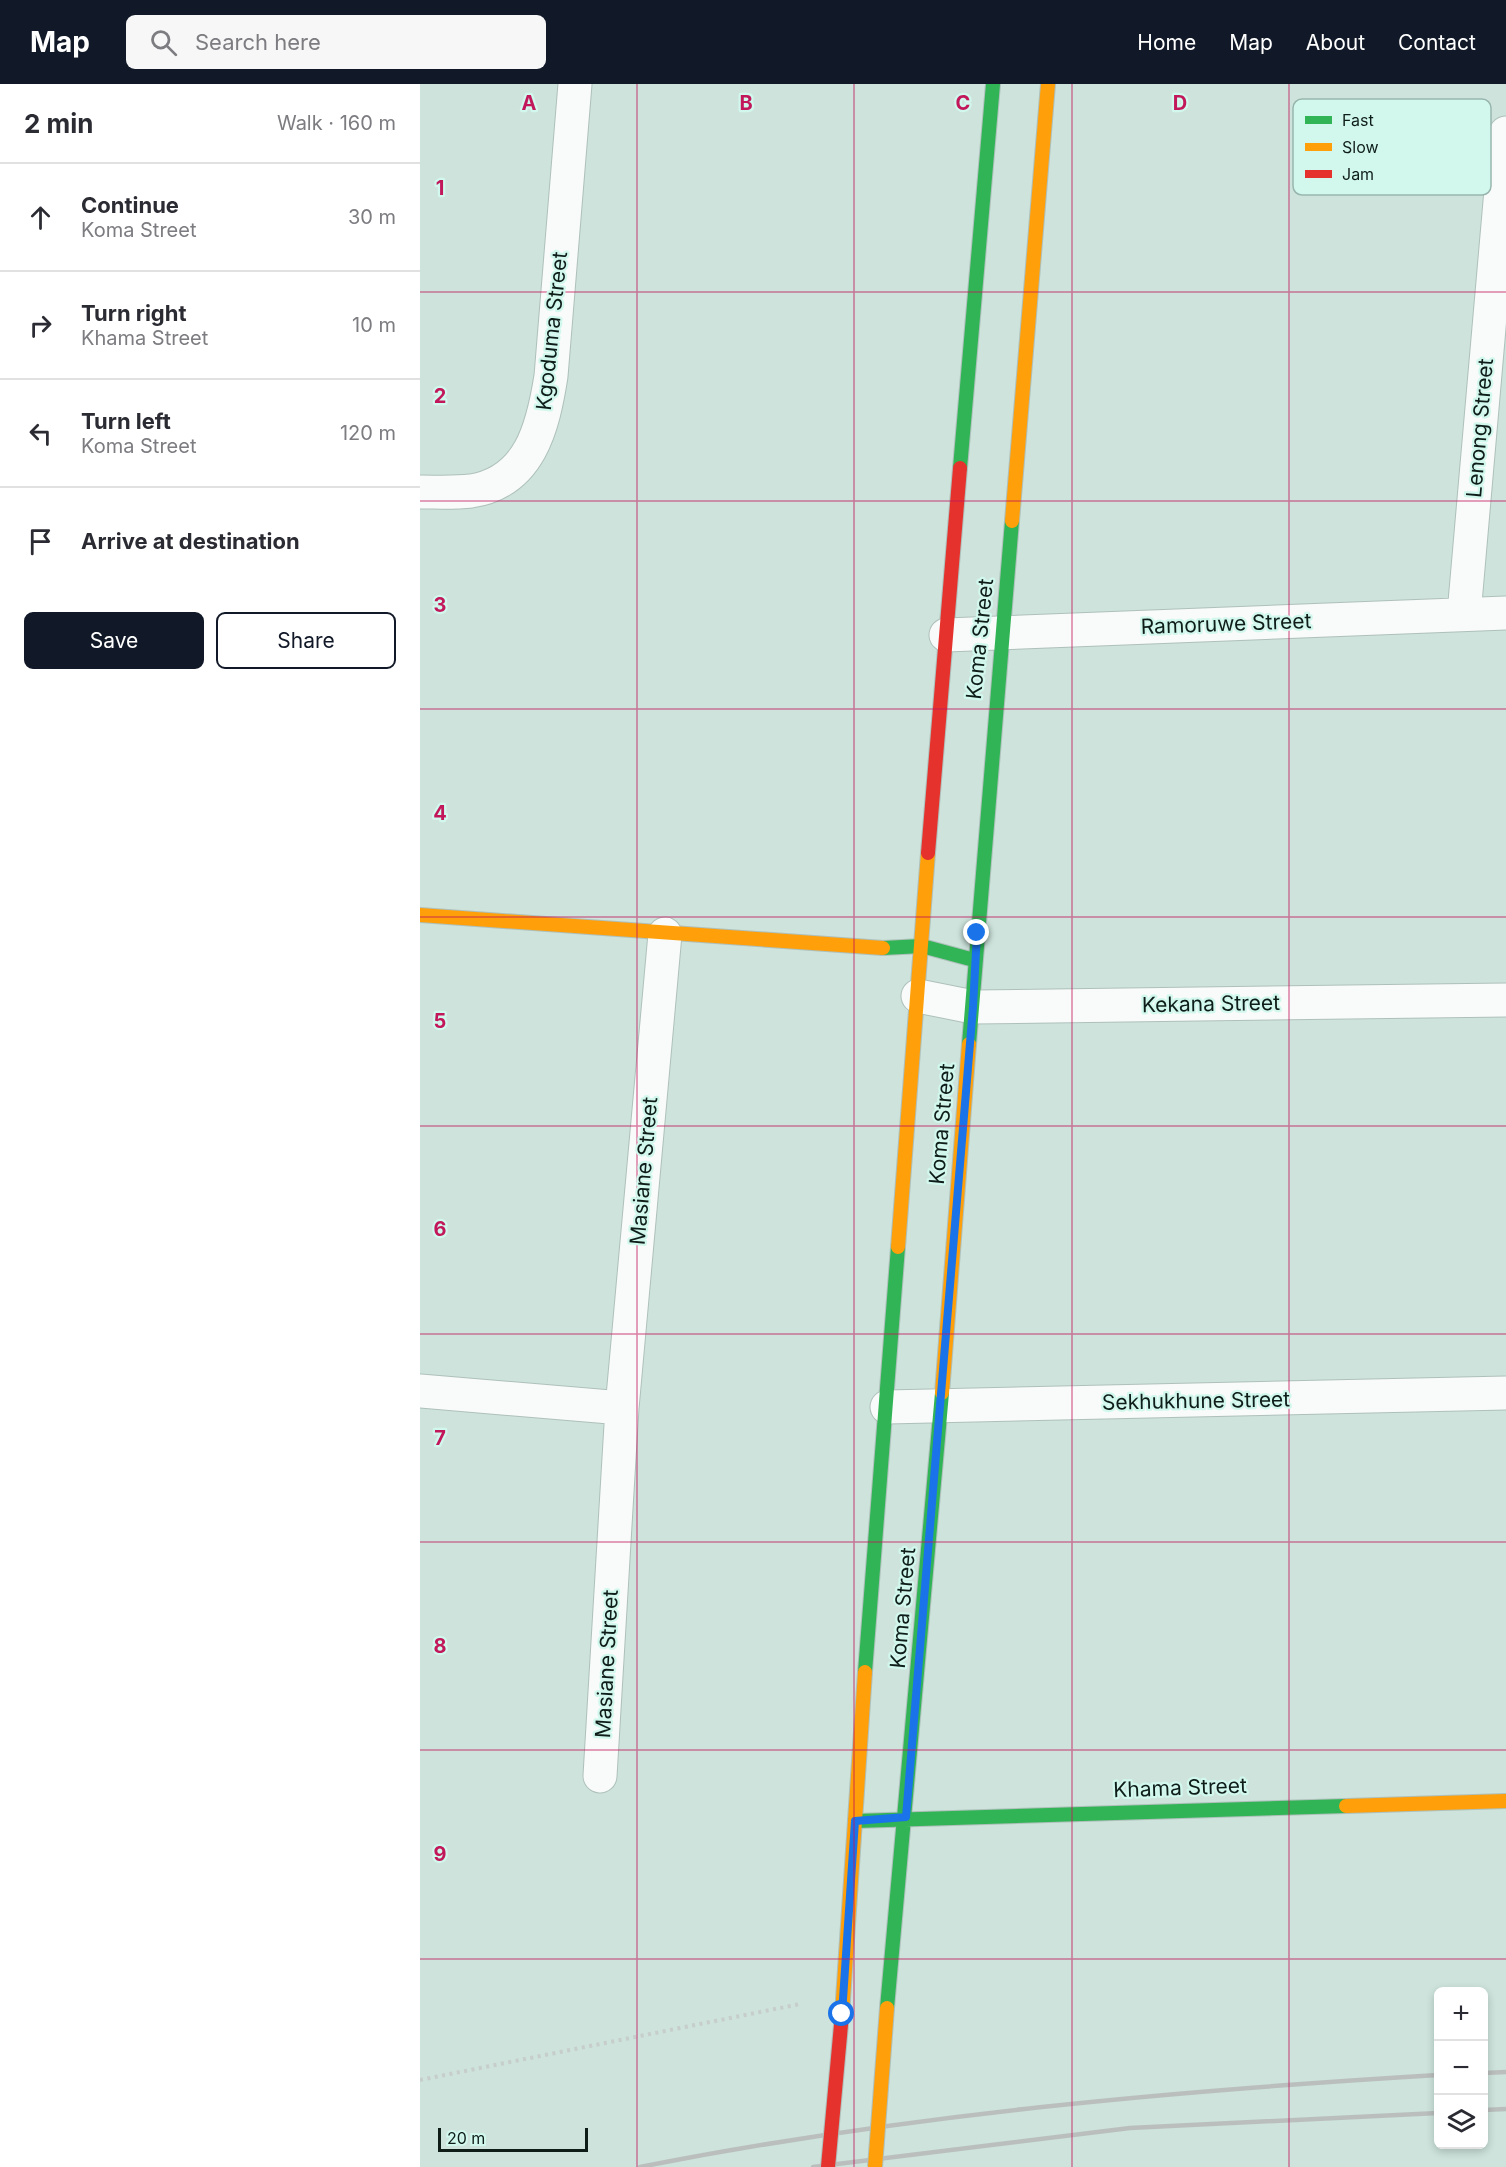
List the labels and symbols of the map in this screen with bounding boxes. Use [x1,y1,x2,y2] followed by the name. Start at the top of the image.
[522,91,537,115] text: A
[739,91,753,115] text: B
[956,91,970,115] text: C
[1173,91,1187,115] text: D
[1293,99,1491,195] legend
[1342,110,1374,130] text: Fast
[1342,137,1379,157] text: Slow
[1342,164,1374,184] text: Jam
[436,176,444,200] text: 1
[531,250,572,412] street label: Kgoduma Street
[1461,357,1498,499] street label: Lenong Street
[434,384,446,408] text: 2
[961,577,998,701] street label: Koma Street
[434,593,446,617] text: 3
[1140,608,1312,639] street label: Ramoruwe Street
[433,801,447,825] text: 4
[963,919,989,945] route end
[1142,990,1280,1017] street label: Kekana Street
[434,1009,446,1033] text: 5
[924,1062,959,1185] street label: Koma Street
[625,1096,662,1246] street label: Masiane Street
[434,1217,447,1241] text: 6
[1102,1386,1290,1415] street label: Sekhukhune Street
[434,1426,446,1450] text: 7
[885,1546,920,1669] street label: Koma Street
[590,1589,623,1739] street label: Masiane Street
[433,1634,447,1658] text: 8
[1113,1773,1247,1802] street label: Khama Street
[434,1842,447,1866] text: 9
[828,2000,854,2026] route start
[438,2125,588,2152] scale bar

